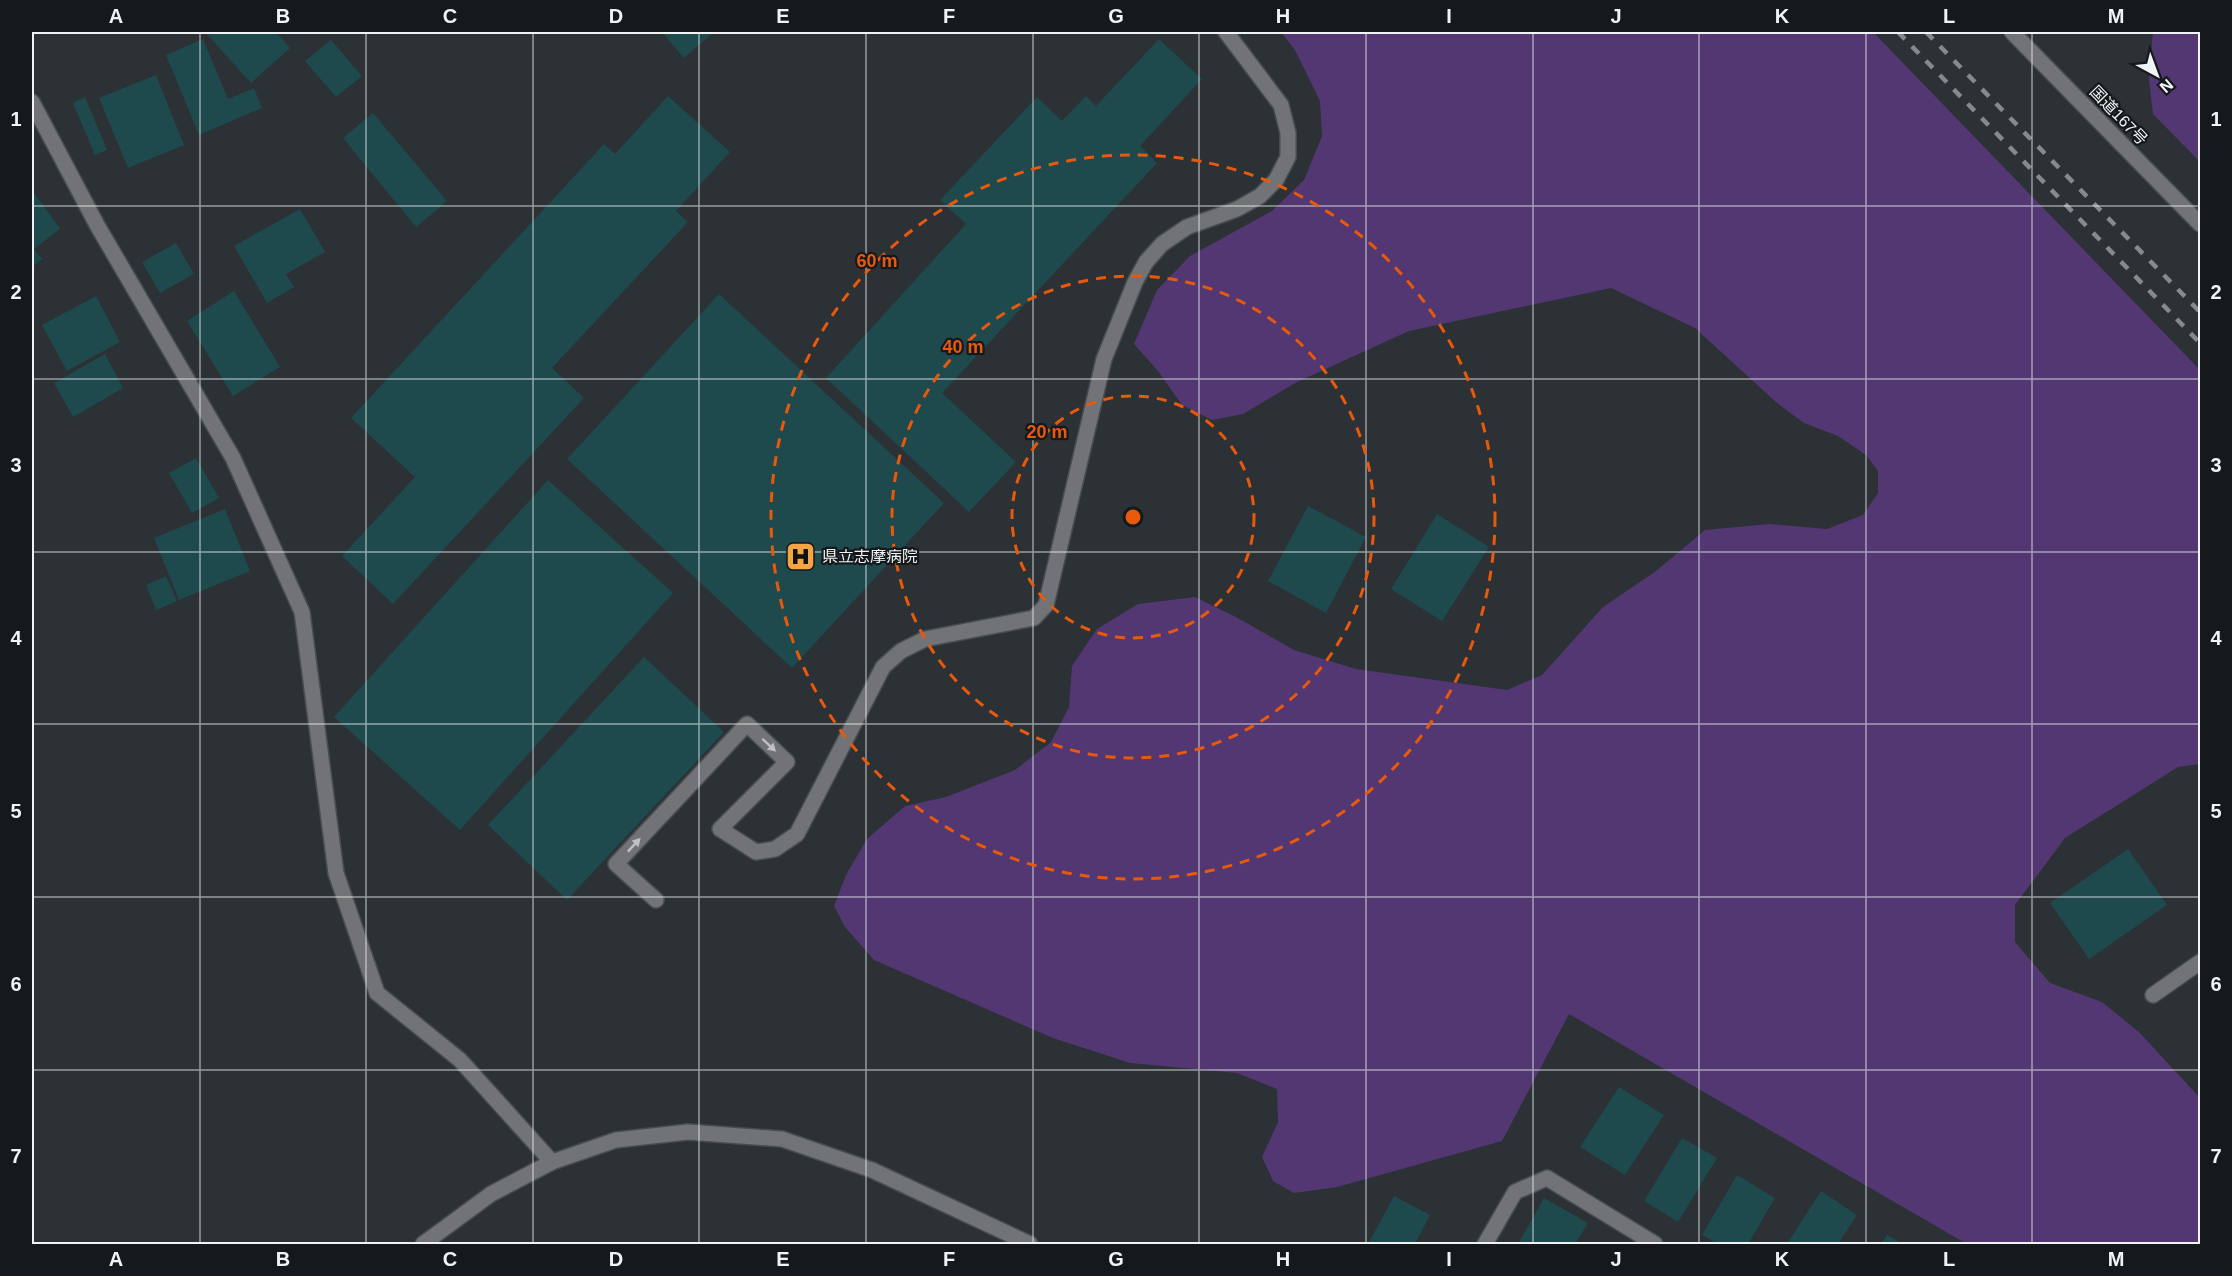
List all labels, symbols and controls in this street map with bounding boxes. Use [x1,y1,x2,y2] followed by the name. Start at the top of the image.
[109,5,123,27] text: A
[276,5,290,27] text: B
[443,5,457,27] text: C
[609,5,623,27] text: D
[776,5,790,27] text: E
[943,5,955,27] text: F
[1108,5,1124,27] text: G
[1276,5,1290,27] text: H
[1446,5,1452,27] text: I
[1610,5,1622,27] text: J
[1775,5,1790,27] text: K
[1943,5,1955,27] text: L
[2108,5,2124,27] text: M
[2127,45,2187,105] north arrow
[2157,76,2176,96] text: N
[2087,83,2151,148] street label: 国道167号
[10,108,22,130] text: 1
[2210,108,2222,130] text: 1
[856,251,898,271] text: 60 m
[10,281,22,303] text: 2
[2210,281,2222,303] text: 2
[942,337,984,357] text: 40 m
[1026,422,1068,442] text: 20 m
[10,454,22,476] text: 3
[2210,454,2222,476] text: 3
[1123,507,1143,527] centre of rings
[785,540,817,572] hospital icon: 県立志摩病院
[822,548,918,565] place label: 県立志摩病院
[10,627,22,649] text: 4
[2210,627,2222,649] text: 4
[761,738,776,751] one-way arrow
[10,800,22,822] text: 5
[2210,800,2222,822] text: 5
[627,837,641,852] one-way arrow
[10,973,22,995] text: 6
[2210,973,2222,995] text: 6
[10,1145,22,1167] text: 7
[2210,1145,2222,1167] text: 7
[109,1248,123,1270] text: A
[276,1248,290,1270] text: B
[443,1248,457,1270] text: C
[609,1248,623,1270] text: D
[776,1248,790,1270] text: E
[943,1248,955,1270] text: F
[1108,1248,1124,1270] text: G
[1276,1248,1290,1270] text: H
[1446,1248,1452,1270] text: I
[1610,1248,1622,1270] text: J
[1775,1248,1790,1270] text: K
[1943,1248,1955,1270] text: L
[2108,1248,2124,1270] text: M

